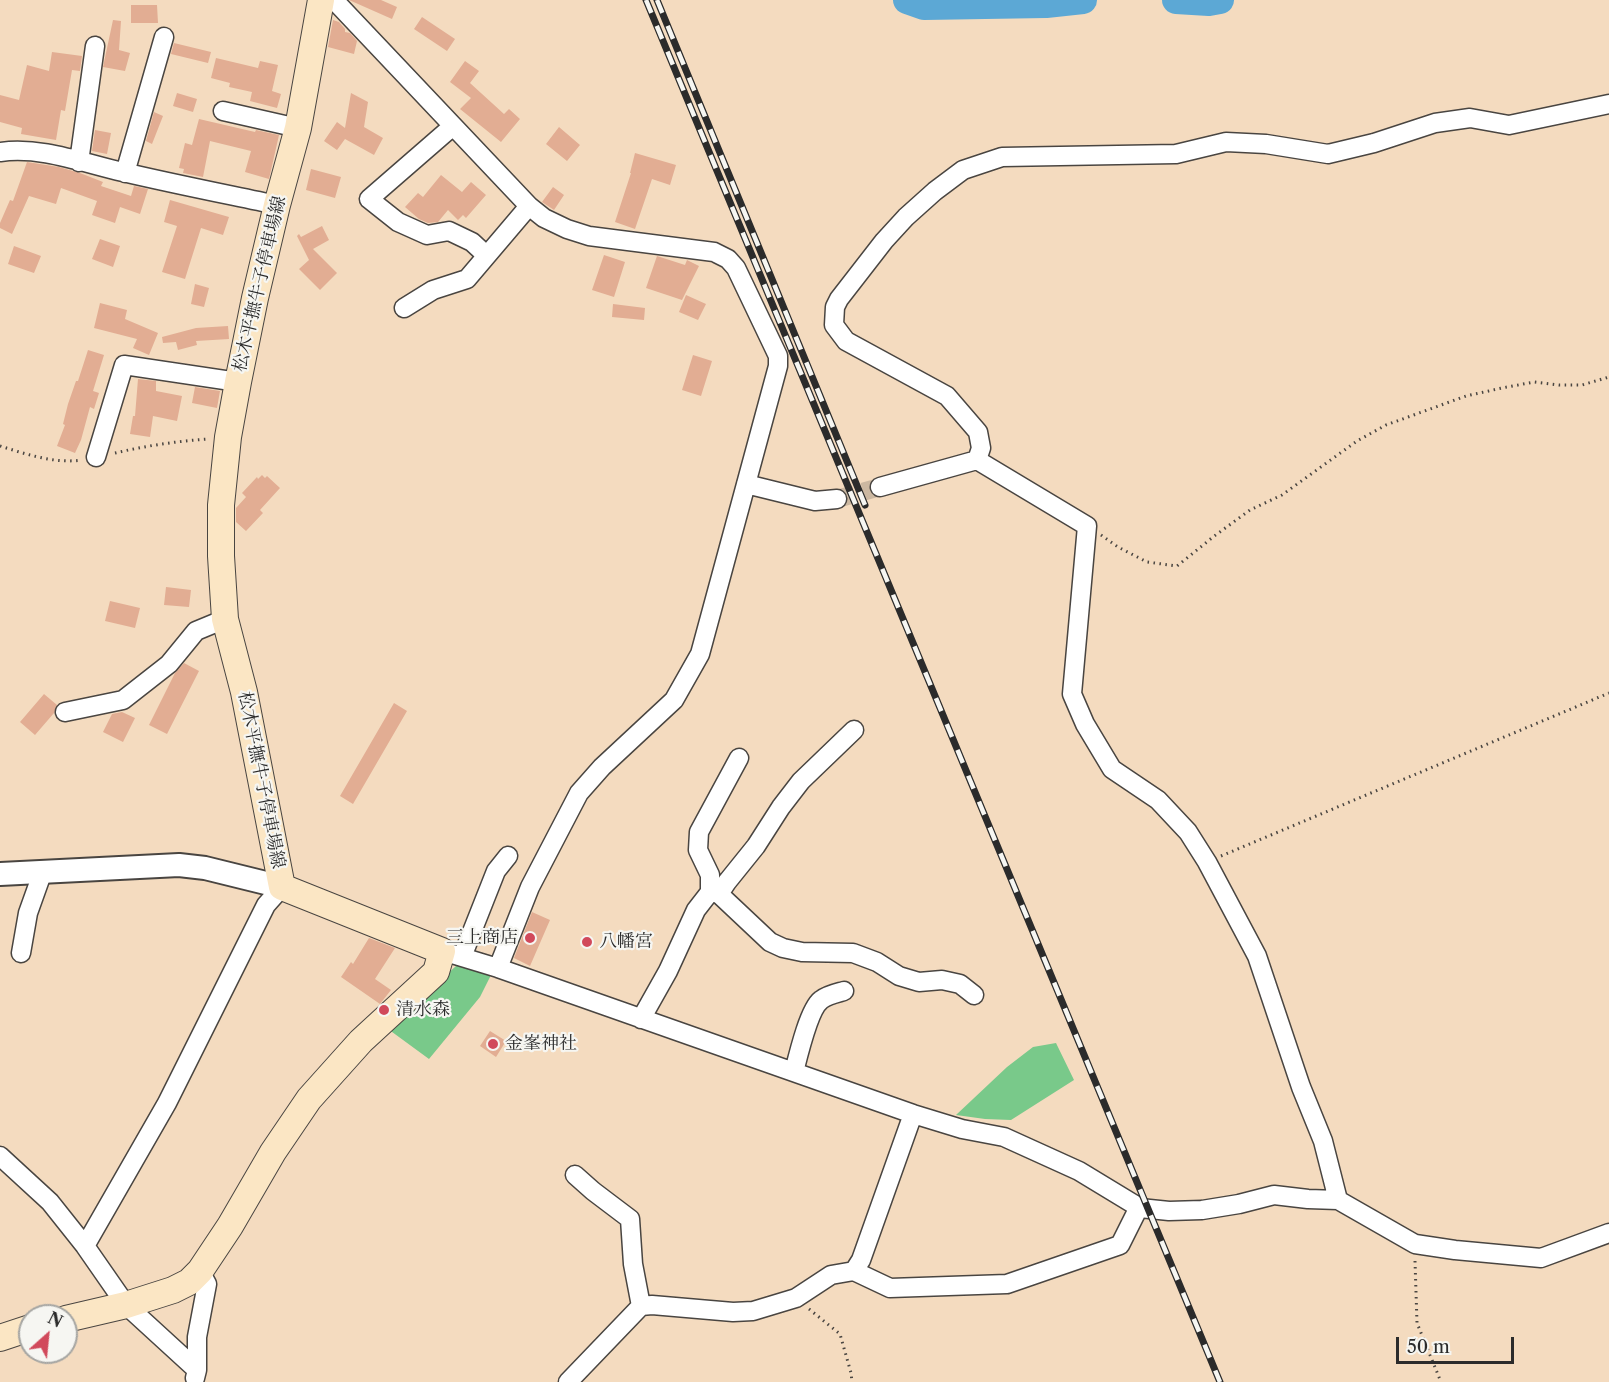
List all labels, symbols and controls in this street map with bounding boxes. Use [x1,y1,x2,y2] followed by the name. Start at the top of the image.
[229,194,291,374] street label: 松木平撫牛子停車場線
[233,690,289,870] street label: 松木平撫牛子停車場線
[446,927,518,949] place label: 三上商店
[523,931,537,945] marker: 三上商店
[599,931,653,953] place label: 八幡宮
[580,935,594,949] marker: 八幡宮
[396,999,450,1021] place label: 清水森
[377,1003,391,1017] marker: 清水森
[505,1033,577,1055] place label: 金峯神社
[486,1037,500,1051] marker: 金峯神社
[18,1304,78,1364] north arrow
[45,1308,66,1332] text: N
[1399,1325,1518,1363] scale bar
[1407,1336,1450,1358] text: 50 m

